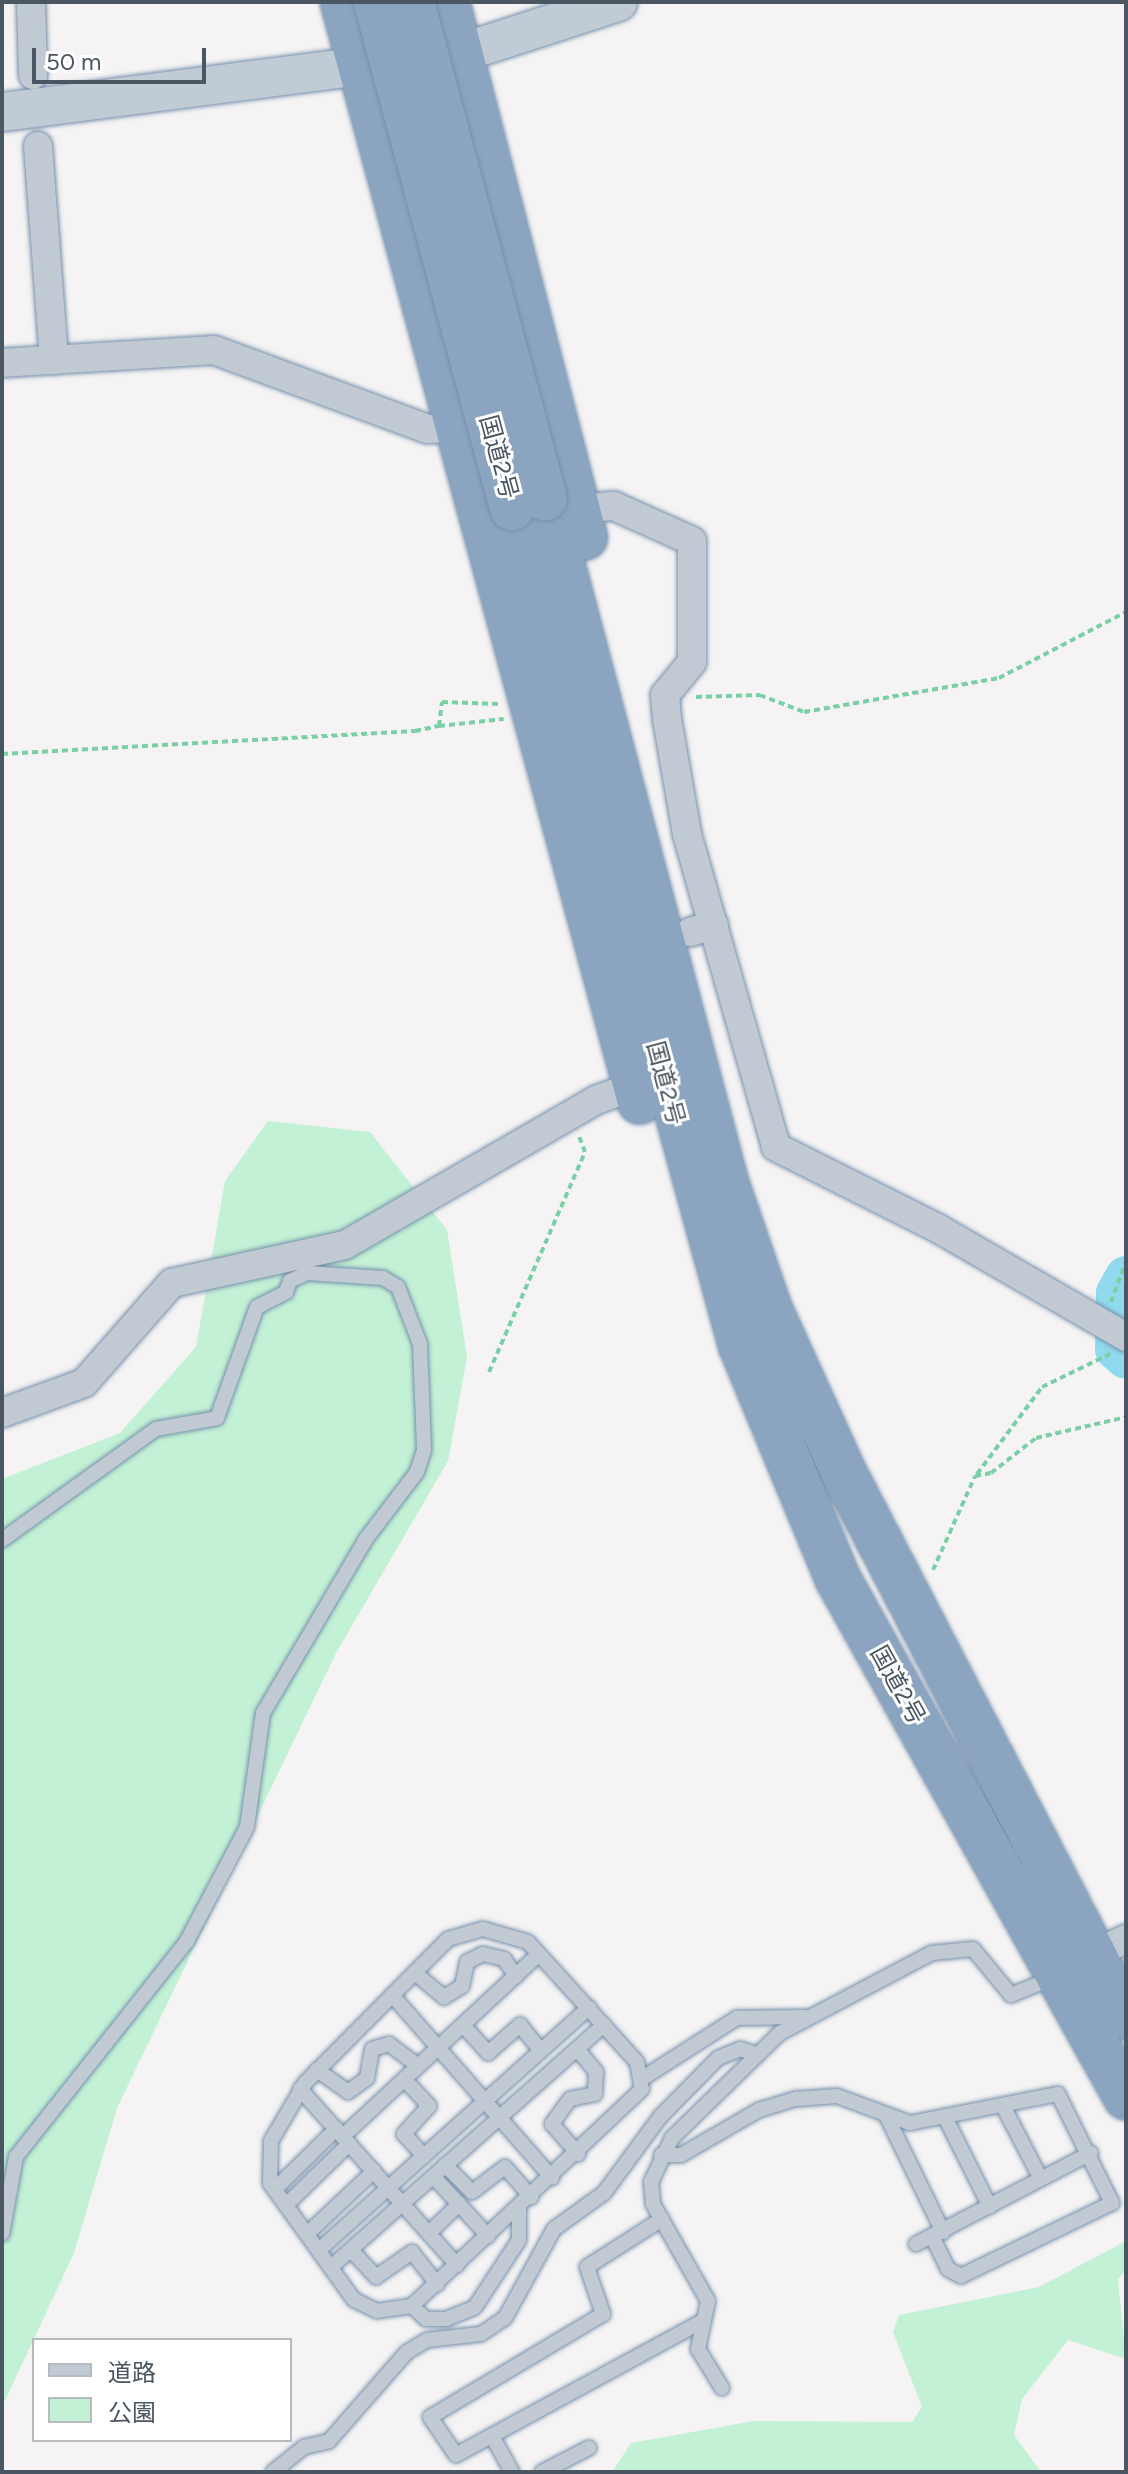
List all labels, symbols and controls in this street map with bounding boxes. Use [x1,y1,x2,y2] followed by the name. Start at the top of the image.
[36,32,210,82] scale bar
[46,47,102,76] text: 50 m
[474,412,524,502] street label: 国道2号
[641,1038,691,1128] street label: 国道2号
[865,1641,931,1729] street label: 国道2号
[32,2338,292,2442] legend
[108,2358,156,2387] text: 道路
[108,2398,156,2427] text: 公園

